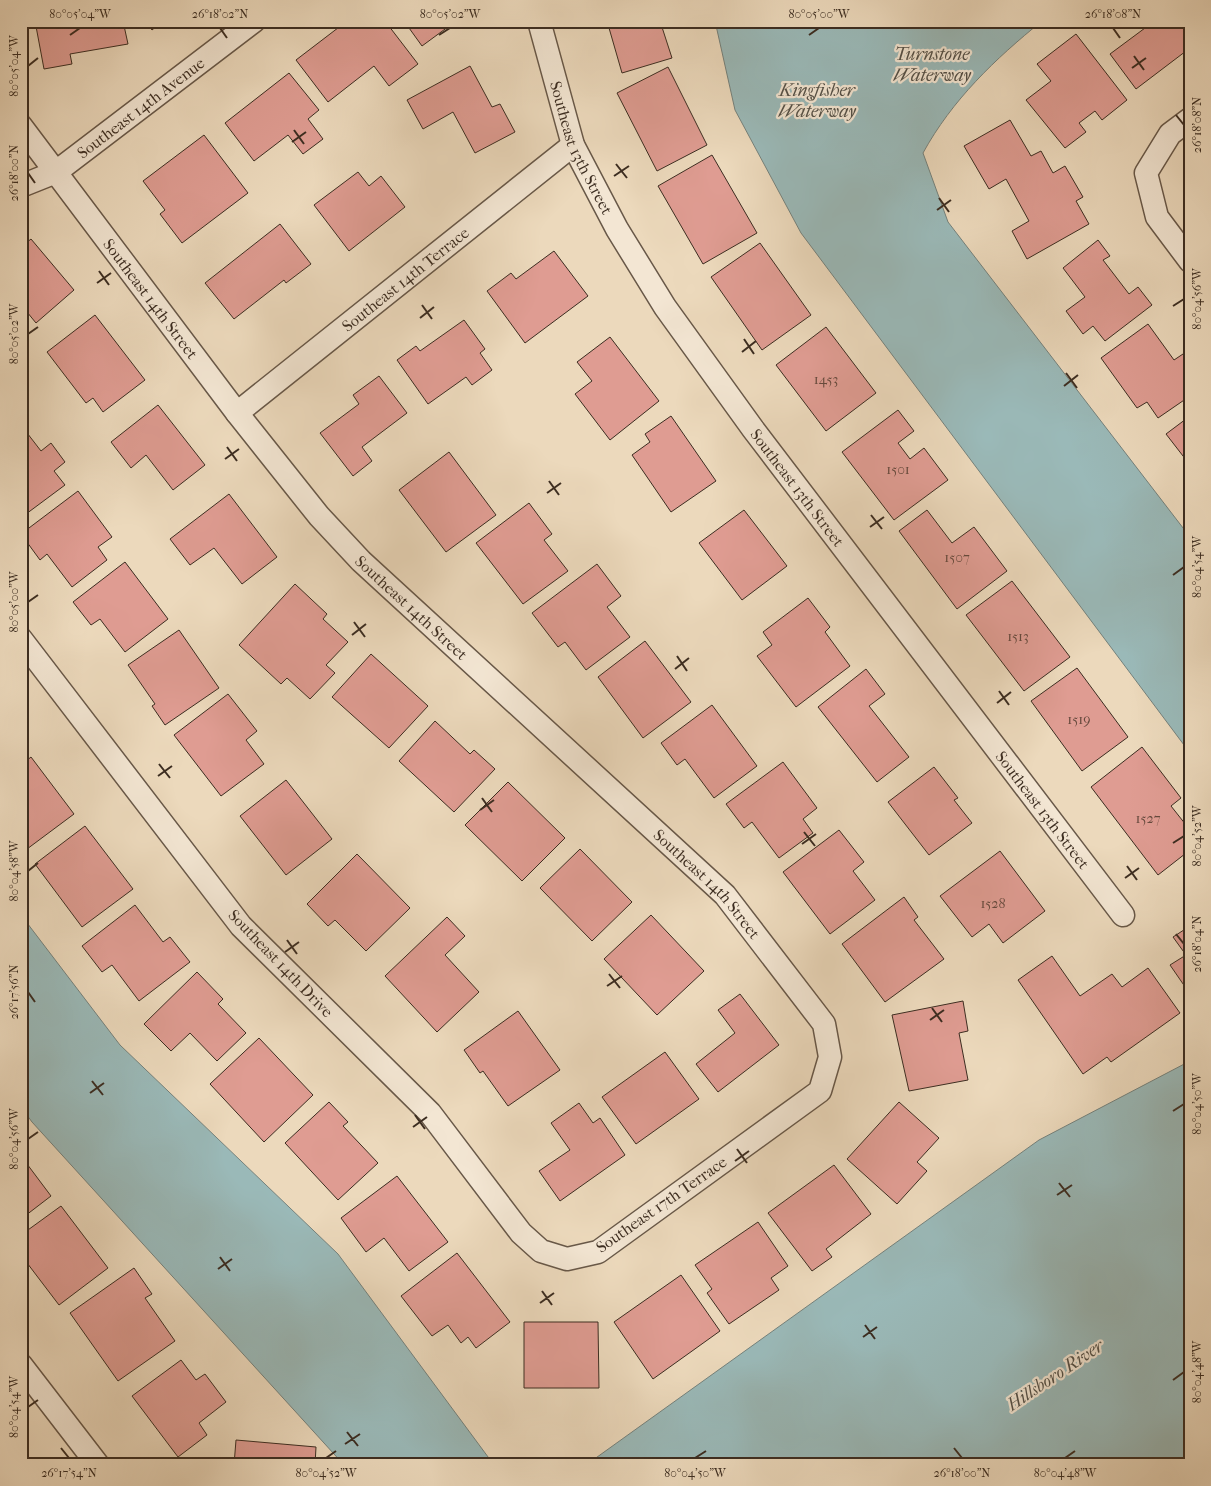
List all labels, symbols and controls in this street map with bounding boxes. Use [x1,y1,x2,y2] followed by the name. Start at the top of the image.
[49,7,112,21] text: 80°05'04"W
[192,7,248,21] text: 26°18'02"N
[420,7,482,21] text: 80°05'02"W
[788,7,851,21] text: 80°05'00"W
[1085,7,1141,21] text: 26°18'08"N
[7,34,21,97] text: 80°05'04"W
[893,44,972,86] water label: Turnstone Waterway
[73,53,208,163] street label: Southeast 14th Avenue
[546,79,617,218] street label: Southeast 13th Street
[777,80,857,122] water label: Kingfisher Waterway
[1190,97,1204,153] text: 26°18'08"N
[7,145,21,201] text: 26°18'00"N
[338,223,473,336] street label: Southeast 14th Terrace
[99,235,202,363] street label: Southeast 14th Street
[1190,267,1204,330] text: 80°04'56"W
[7,302,21,364] text: 80°05'02"W
[814,371,838,388] house number: 1453
[746,425,848,551] street label: Southeast 13th Street
[886,461,910,478] house number: 1501
[1190,535,1204,598] text: 80°04'54"W
[944,549,970,566] house number: 1507
[351,552,472,664] street label: Southeast 14th Street
[7,570,21,633] text: 80°05'00"W
[1007,628,1029,645] house number: 1513
[1067,711,1091,728] house number: 1519
[992,747,1094,873] street label: Southeast 13th Street
[1190,804,1204,866] text: 80°04'52"W
[1136,810,1161,827] house number: 1527
[649,825,764,943] street label: Southeast 14th Street
[7,839,21,901] text: 80°04'58"W
[980,895,1006,912] house number: 1528
[224,905,337,1021] street label: Southeast 14th Drive
[1190,915,1204,973] text: 26°18'04"N
[7,964,21,1020] text: 26°17'56"N
[1190,1072,1204,1135] text: 80°04'50"W
[7,1107,21,1170] text: 80°04'56"W
[592,1152,730,1257] street label: Southeast 17th Terrace
[1002,1334,1109,1416] water label: Hillsboro River
[1190,1339,1204,1403] text: 80°04'48"W
[7,1375,21,1438] text: 80°04'54"W
[41,1466,97,1480] text: 26°17'54"N
[296,1466,358,1480] text: 80°04'52"W
[664,1466,727,1480] text: 80°04'50"W
[934,1466,990,1480] text: 26°18'00"N
[1034,1466,1098,1480] text: 80°04'48"W

